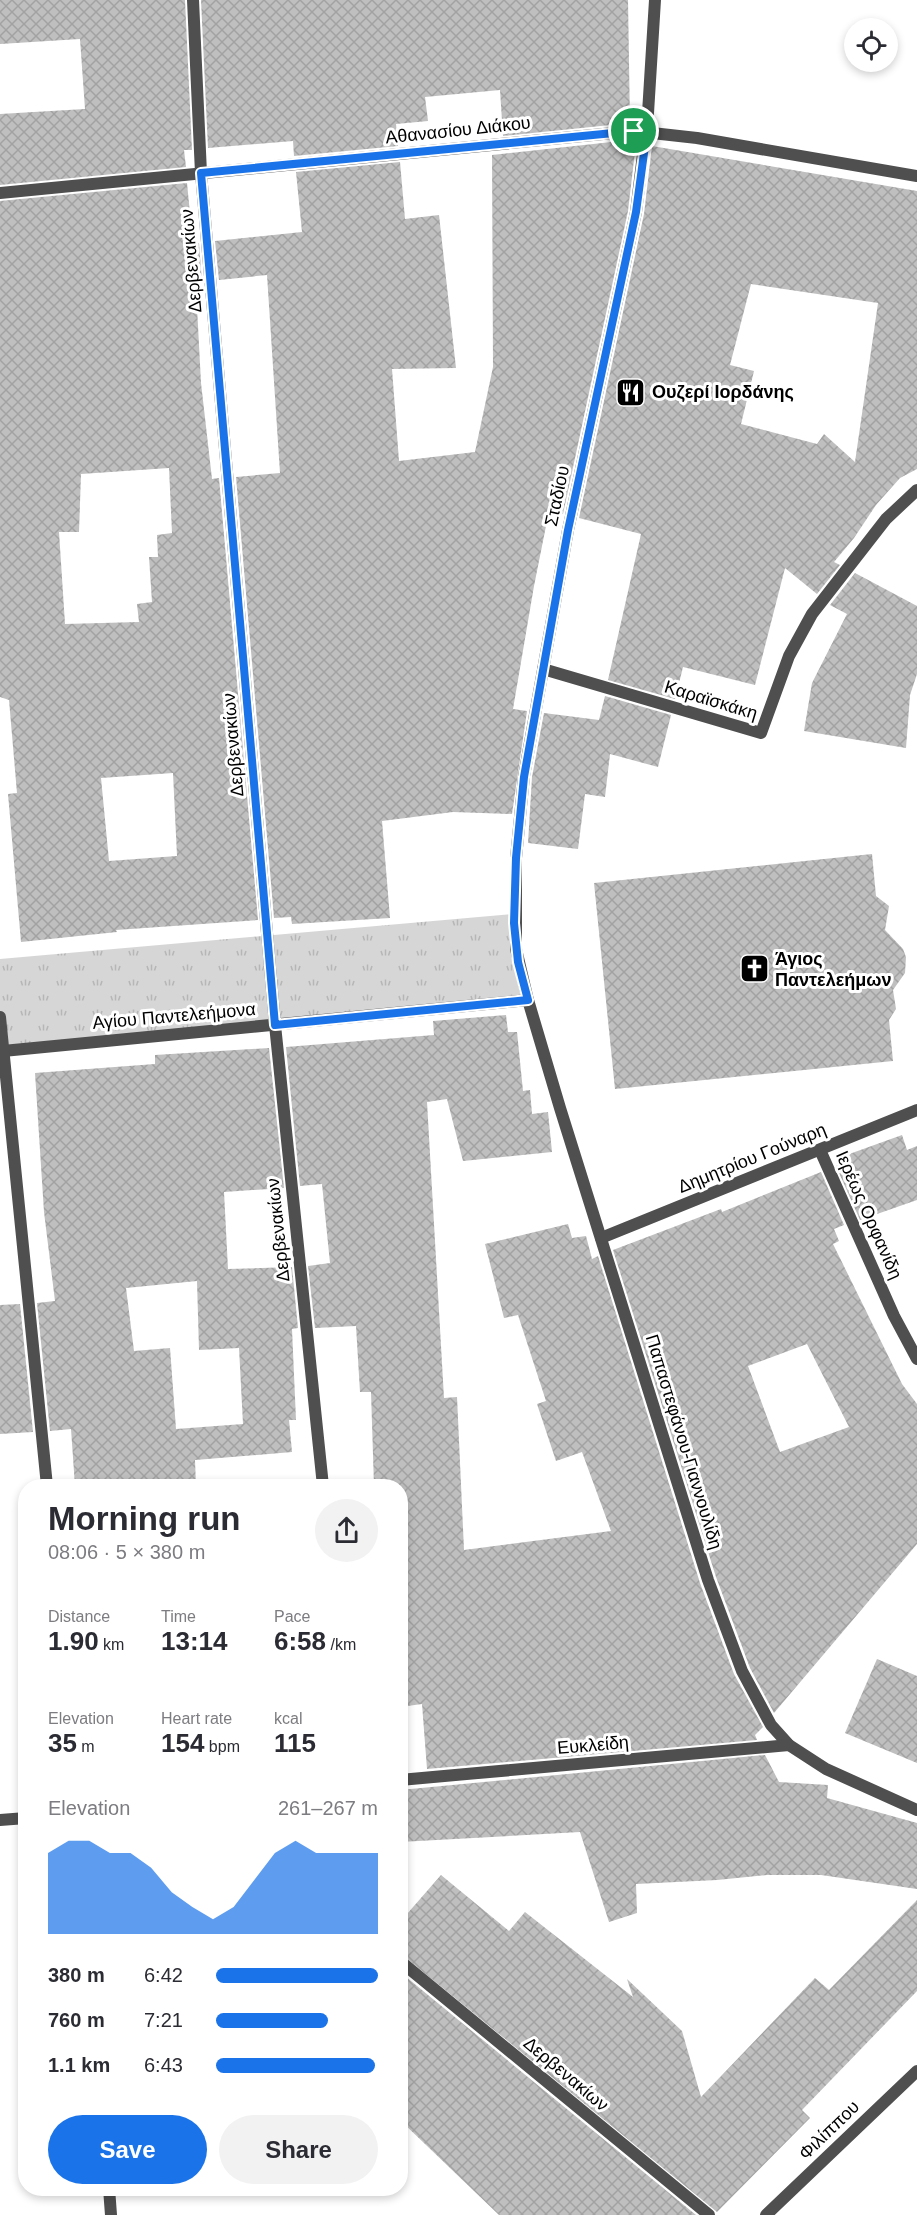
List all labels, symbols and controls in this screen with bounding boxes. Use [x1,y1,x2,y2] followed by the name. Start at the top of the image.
[844,18,898,72] map controls
[844,18,898,72] button: locate
[608,105,659,156] pin
[384,112,532,148] street label: Αθανασίου Διάκου
[617,114,650,147] icon: arrive
[177,208,205,314] street label: Δερβενακίων
[615,376,647,408] restaurant icon: Ουζερί Ιορδάνης
[652,382,794,403] place label: Ουζερί Ιορδάνης
[541,464,573,528] street label: Σταδίου
[662,676,760,724] street label: Καραϊσκάκη
[219,692,247,798] street label: Δερβενακίων
[775,949,891,990] place label: Άγιος Παντελεήμων
[738,953,770,985] church icon: Άγιος Παντελεήμων
[91,999,257,1033] street label: Αγίου Παντελεήμονα
[675,1119,829,1197] street label: Δημητρίου Γούναρη
[832,1148,906,1282] street label: Ιερέως Ορφανίδη
[263,1177,293,1283] street label: Δερβενακίων
[642,1332,726,1552] street label: Παπαστεφάνου-Γιαννουλίδη
[315,1499,378,1562] button: share
[48,1500,240,1537] text: Morning run
[48,1541,205,1563] text: 08:06 · 5 × 380 m
[48,1608,110,1625] text: Distance
[161,1608,196,1625] text: Time
[274,1608,310,1625] text: Pace
[48,1626,99,1656] text: 1.90
[161,1626,228,1656] text: 13:14
[274,1626,326,1656] text: 6:58
[99,1636,124,1653] text: km
[326,1636,356,1653] text: /km
[48,1710,114,1727] text: Elevation
[161,1710,232,1727] text: Heart rate
[274,1710,302,1727] text: kcal
[48,1728,77,1758] text: 35
[161,1728,204,1758] text: 154
[274,1728,316,1758] text: 115
[556,1732,630,1758] street label: Ευκλείδη
[77,1738,95,1755] text: m
[204,1738,240,1755] text: bpm
[48,1797,130,1819] text: Elevation
[278,1797,378,1819] text: 261–267 m
[48,1964,105,1986] text: 380 m
[144,1964,183,1986] text: 6:42
[48,2009,105,2031] text: 760 m
[144,2009,183,2031] text: 7:21
[520,2033,612,2115] street label: Δερβενακίων
[48,2054,110,2076] text: 1.1 km
[144,2054,183,2076] text: 6:43
[795,2096,863,2164] street label: Φιλίππου
[48,2115,207,2184] button: Save
[219,2115,378,2184] button: Share

